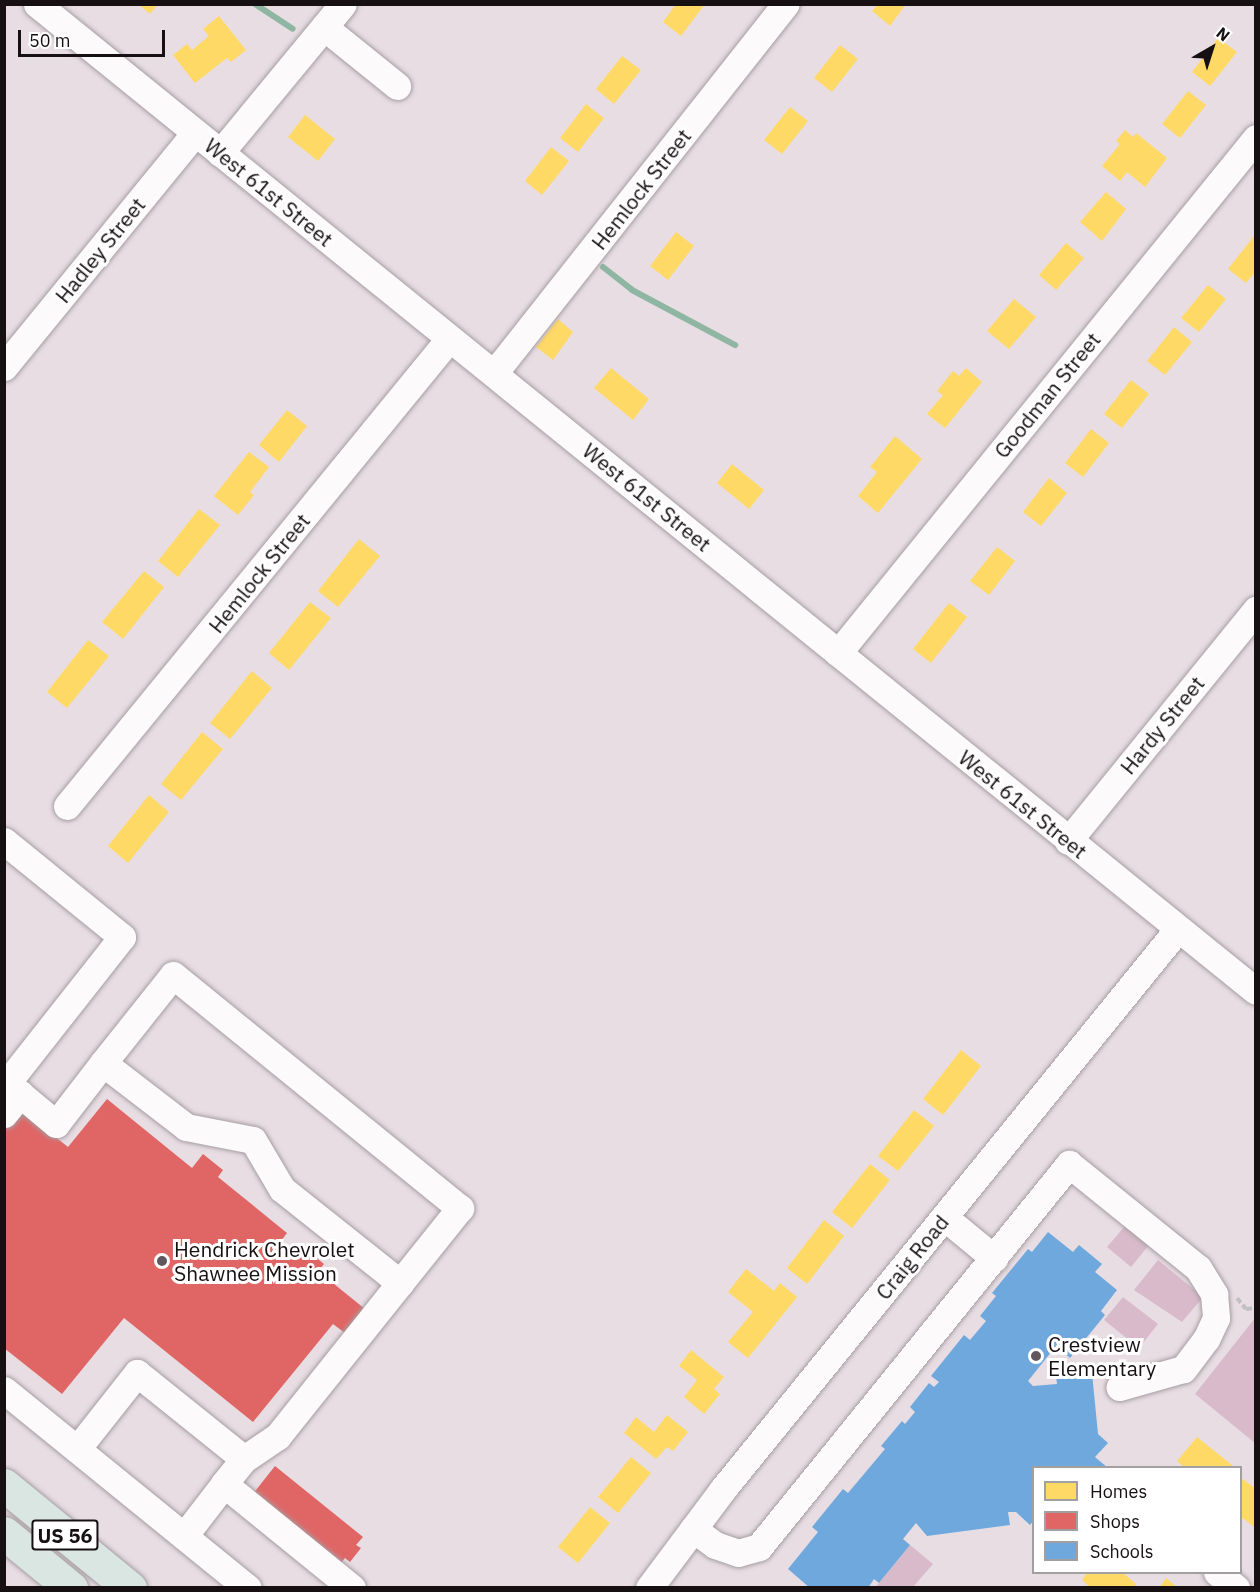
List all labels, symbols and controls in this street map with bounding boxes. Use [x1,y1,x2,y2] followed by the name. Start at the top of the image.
[21,18,168,56] scale bar
[1182,18,1242,78] north arrow
[1213,23,1234,45] text: N
[29,29,71,52] text: 50 m
[586,124,696,254] street label: Hemlock Street
[200,133,338,251] street label: West 61st Street
[50,192,150,308] street label: Hadley Street
[989,327,1105,463] street label: Goodman Street
[578,438,716,556] street label: West 61st Street
[203,508,315,638] street label: Hemlock Street
[1115,671,1209,779] street label: Hardy Street
[954,745,1092,863] street label: West 61st Street
[870,1210,954,1304] street label: Craig Road
[174,1236,355,1286] place label: Hendrick Chevrolet Shawnee Mission
[155,1254,169,1268] marker: Hendrick Chevrolet Shawnee Mission
[1048,1331,1156,1381] place label: Crestview Elementary
[1029,1349,1043,1363] marker: Crestview Elementary
[1032,1466,1242,1574] legend
[1090,1480,1147,1503] text: Homes
[1090,1510,1140,1533] text: Shops
[31,1518,100,1552] road number: US 56
[1090,1540,1154,1563] text: Schools

